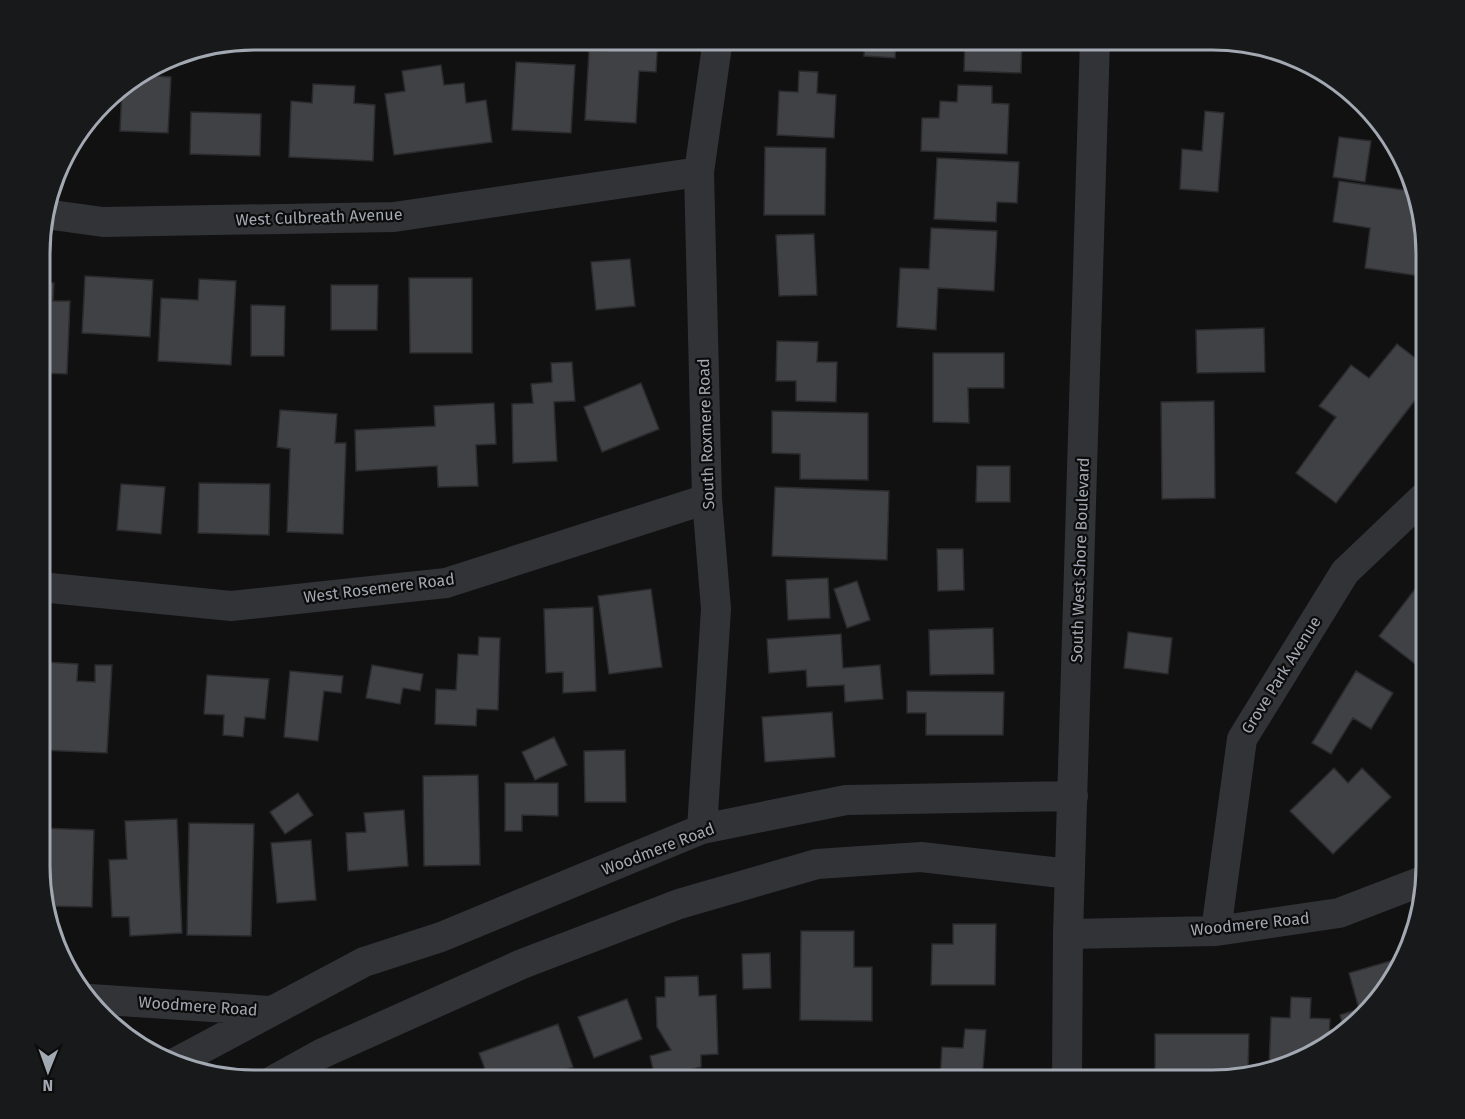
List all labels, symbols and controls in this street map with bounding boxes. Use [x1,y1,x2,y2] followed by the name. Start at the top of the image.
[235,205,403,229] street label: West Culbreath Avenue
[694,358,718,510] street label: South Roxmere Road
[1067,457,1093,663] street label: South West Shore Boulevard
[302,569,456,607] street label: West Rosemere Road
[1237,613,1325,737] street label: Grove Park Avenue
[599,819,717,879] street label: Woodmere Road
[1190,908,1310,940] street label: Woodmere Road
[138,992,258,1020] street label: Woodmere Road
[18,1041,78,1101] north arrow
[42,1076,53,1095] text: N

